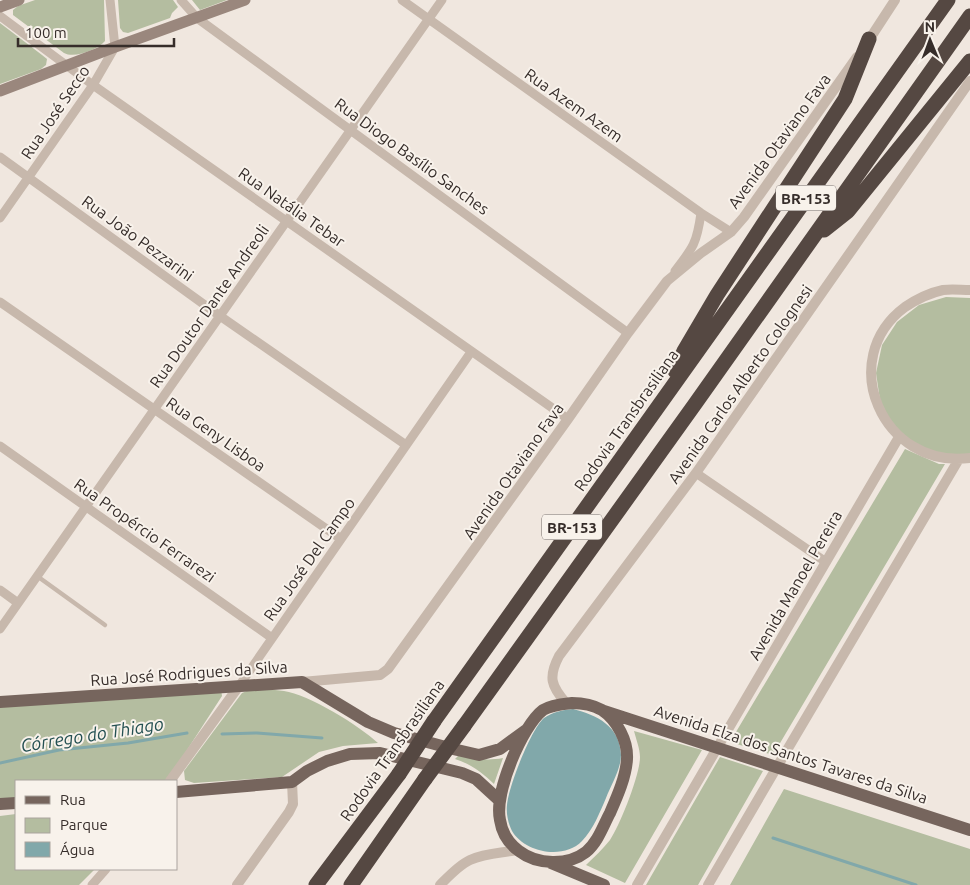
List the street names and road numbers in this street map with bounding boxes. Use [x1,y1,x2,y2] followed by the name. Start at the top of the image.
[17,62,93,162] street label: Rua José Secco
[521,64,627,146] street label: Rua Azem Azem
[724,70,834,212] street label: Avenida Otaviano Fava
[331,94,493,218] street label: Rua Diogo Basílio Sanches
[235,164,349,250] street label: Rua Natália Tebar
[776,186,836,210] road number: BR-153
[79,191,197,285] street label: Rua João Pezzarini
[146,221,272,391] street label: Rua Doutor Dante Andreoli
[664,281,816,487] street label: Avenida Carlos Alberto Colognesi
[570,346,682,494] street label: Rodovia Transbrasiliana
[163,393,269,475] street label: Rua Geny Lisboa
[459,399,567,543] street label: Avenida Otaviano Fava
[71,474,219,586] street label: Rua Propércio Ferrarezi
[260,494,358,624] street label: Rua José Del Campo
[745,507,845,663] street label: Avenida Manoel Pereira
[542,514,602,540] road number: BR-153
[90,657,288,689] street label: Rua José Rodrigues da Silva
[336,676,448,824] street label: Rodovia Transbrasiliana
[652,701,930,807] street label: Avenida Elza dos Santos Tavares da Silva

